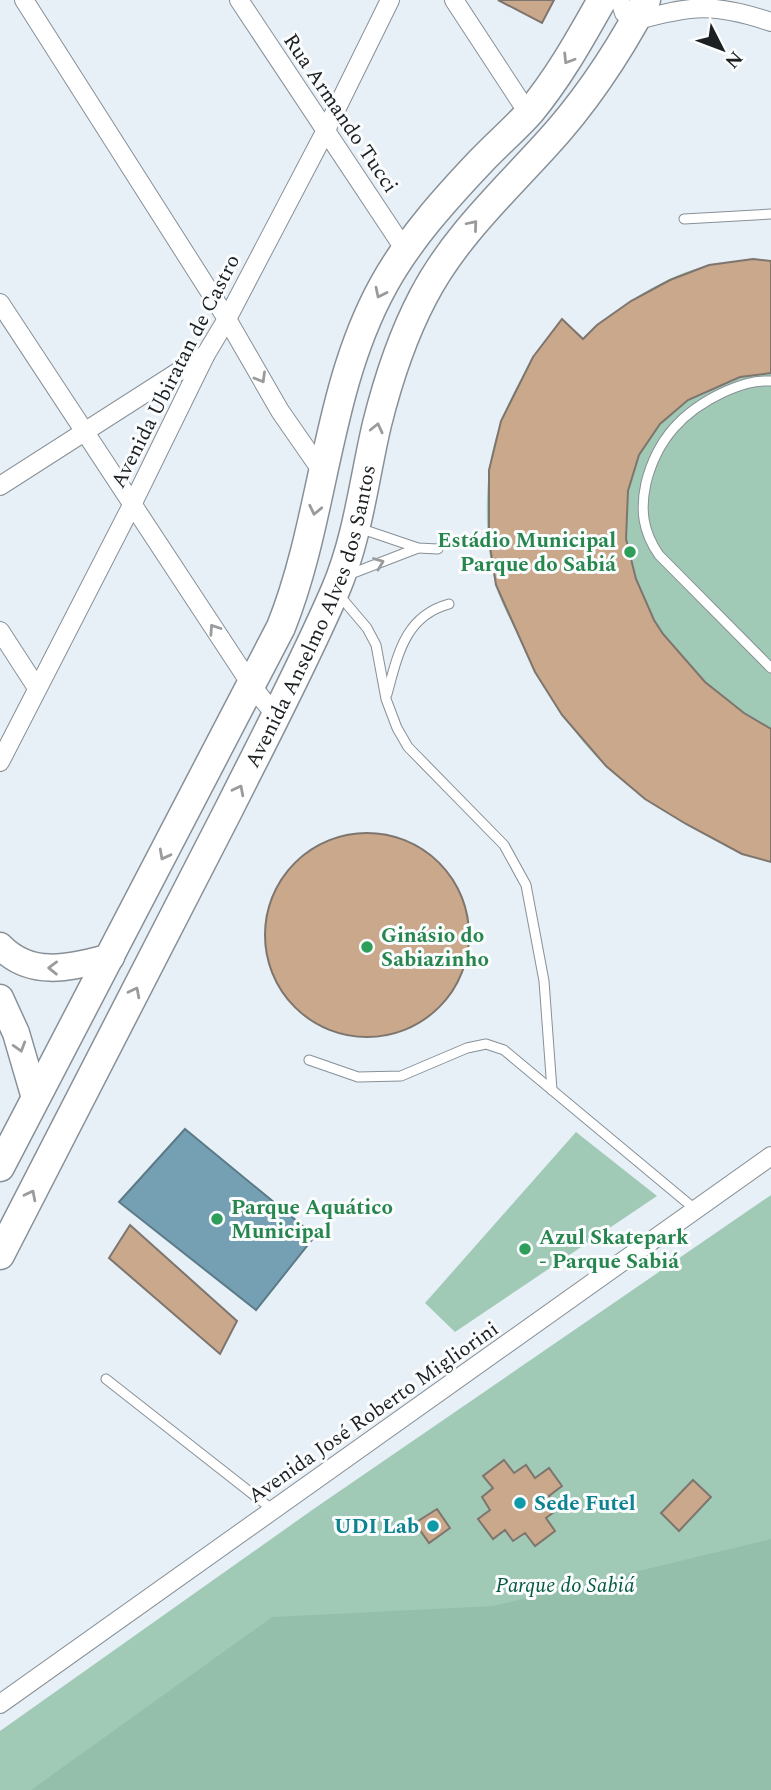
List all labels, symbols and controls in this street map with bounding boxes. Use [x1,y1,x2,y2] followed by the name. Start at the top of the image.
[687,14,757,84] north arrow
[275,27,406,200] street label: Rua Armando Tucci
[718,44,749,75] text: N
[564,52,577,65] one-way arrow
[465,220,477,233] one-way arrow
[103,249,249,494] street label: Avenida Ubiratan de Castro
[374,286,388,298] one-way arrow
[253,371,266,383] one-way arrow
[368,422,383,434] one-way arrow
[237,462,385,774] street label: Avenida Anselmo Alves dos Santos
[308,504,323,516] one-way arrow
[437,525,616,581] place label: Estádio Municipal Parque do Sabiá
[622,544,638,560] marker: Estádio Municipal Parque do Sabiá
[373,557,385,571] one-way arrow
[210,624,222,637] one-way arrow
[230,785,244,797] one-way arrow
[159,848,172,861] one-way arrow
[381,920,489,976] place label: Ginásio do Sabiazinho
[359,939,375,955] marker: Ginásio do Sabiazinho
[47,960,58,976] one-way arrow
[127,987,140,999] one-way arrow
[11,1041,26,1053] one-way arrow
[23,1190,36,1202] one-way arrow
[231,1192,393,1248] place label: Parque Aquático Municipal
[209,1211,225,1227] marker: Parque Aquático Municipal
[539,1222,689,1278] place label: Azul Skatepark - Parque Sabiá
[517,1241,533,1257] marker: Azul Skatepark - Parque Sabiá
[242,1314,506,1512] street label: Avenida José Roberto Migliorini
[534,1488,636,1520] place label: Sede Futel
[512,1495,528,1511] marker: Sede Futel
[334,1511,419,1543] place label: UDI Lab
[425,1518,441,1534] marker: UDI Lab
[495,1570,635,1602] park label: Parque do Sabiá

